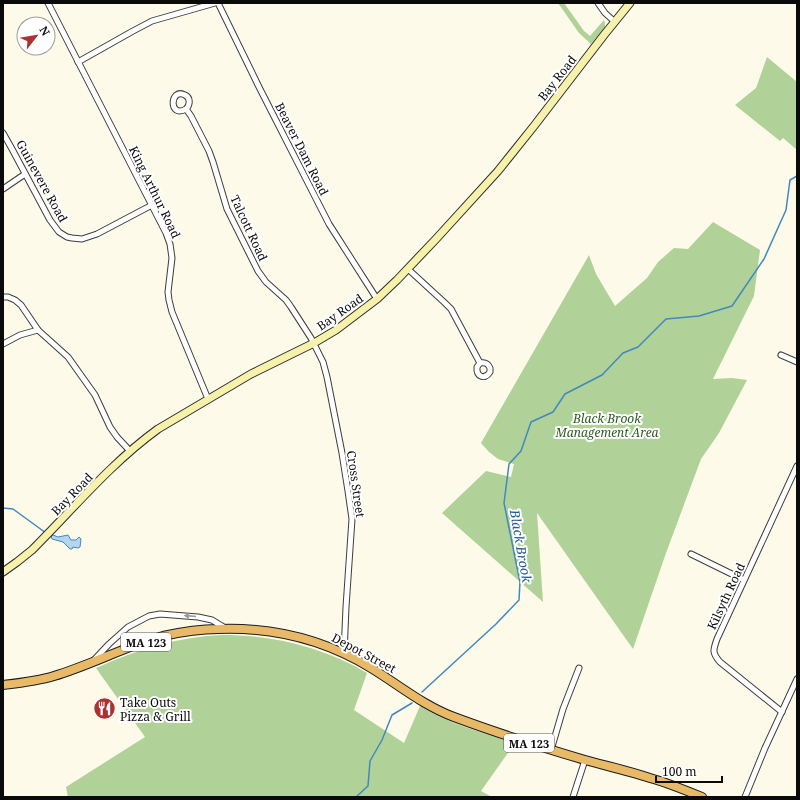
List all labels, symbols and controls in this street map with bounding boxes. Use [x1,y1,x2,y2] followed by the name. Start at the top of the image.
[16,16,56,56] north arrow
[36,23,54,38] text: N
[534,51,580,104] street label: Bay Road
[271,100,333,199] street label: Beaver Dam Road
[12,137,72,226] street label: Guinevere Road
[125,143,185,242] street label: King Arthur Road
[226,192,272,264] street label: Talcott Road
[313,289,367,334] street label: Bay Road
[554,410,659,441] park label: Black Brook Management Area
[343,449,369,519] street label: Cross Street
[47,469,97,519] street label: Bay Road
[506,507,536,584] water label: Black Brook
[703,559,749,632] street label: Kilsyth Road
[184,613,196,619] one-way arrow
[329,629,399,677] street label: Depot Street
[121,633,171,651] road number: MA 123
[120,694,191,725] place label: Take Outs Pizza & Grill
[92,696,118,722] restaurant icon: Take Outs Pizza & Grill
[504,734,554,752] road number: MA 123
[656,758,722,784] scale bar
[662,763,697,780] text: 100 m

